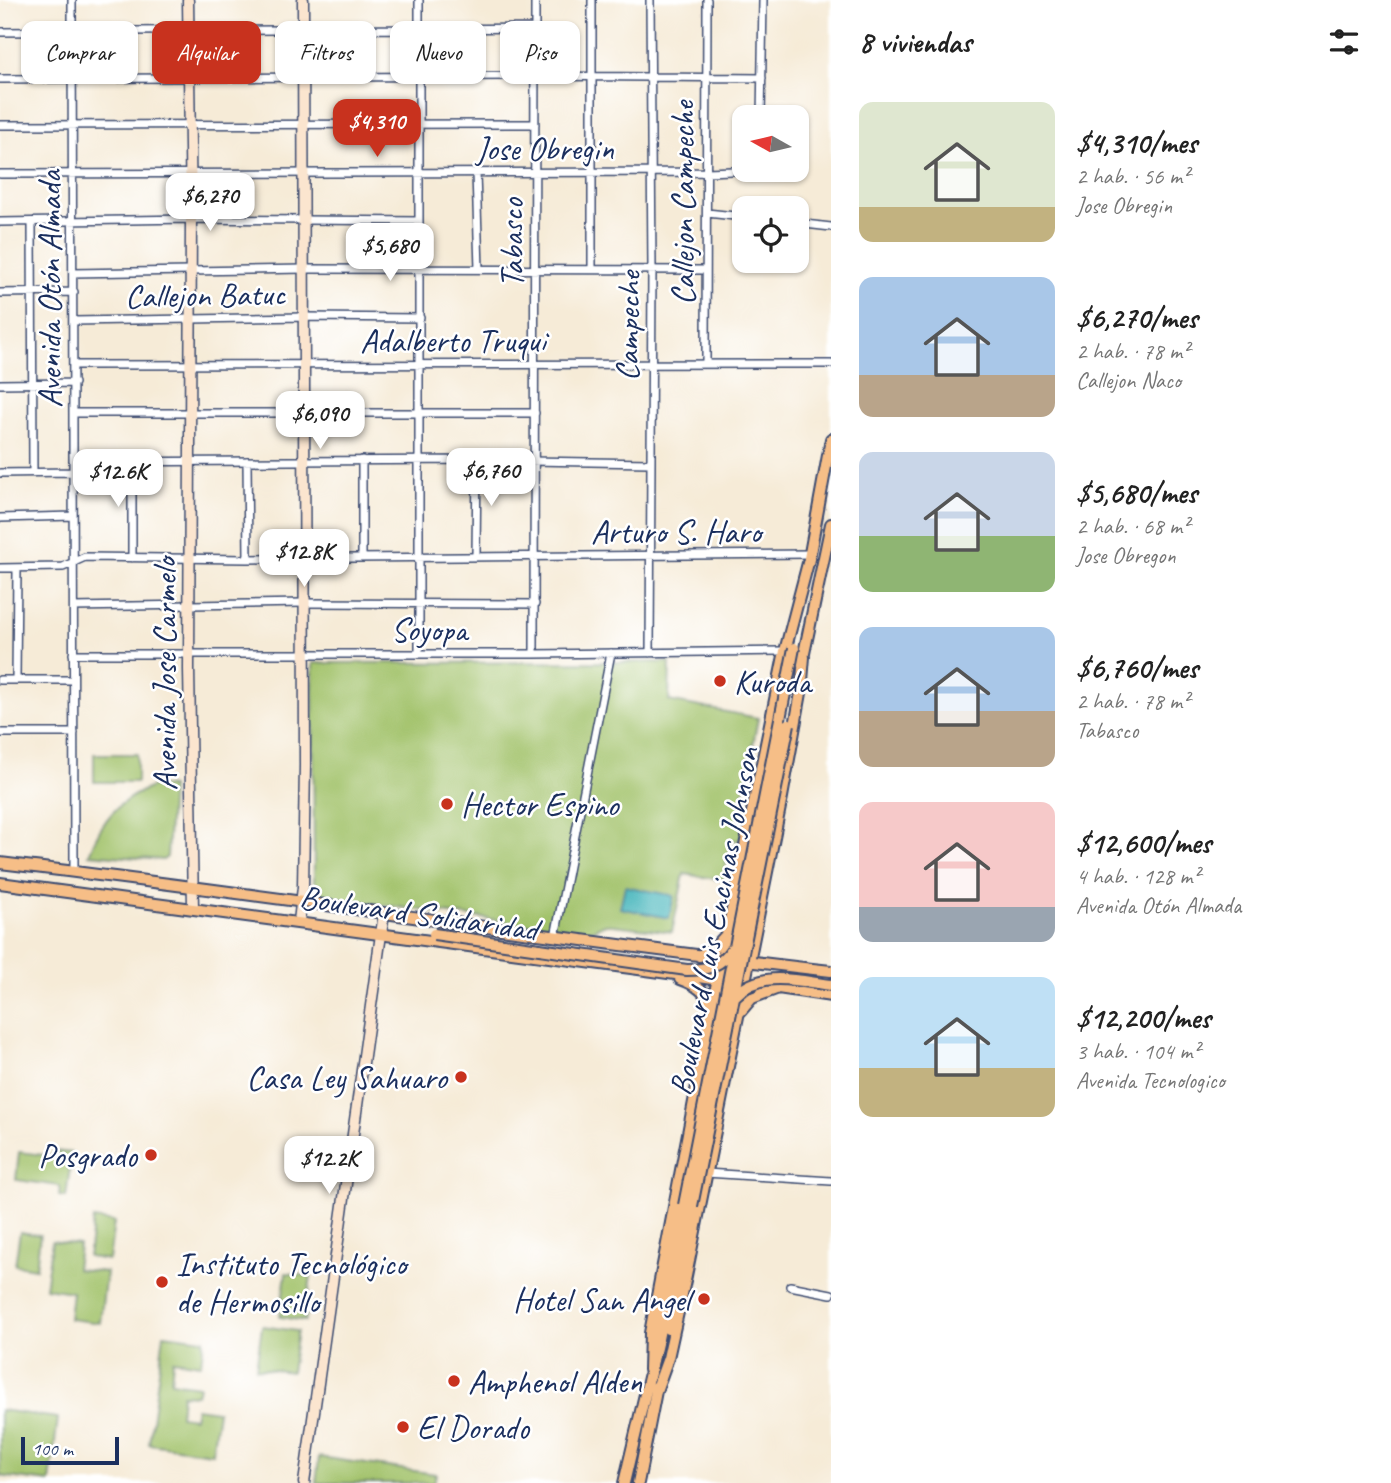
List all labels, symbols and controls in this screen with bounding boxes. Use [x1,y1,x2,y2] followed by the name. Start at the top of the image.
[21,21,138,84] chip: Comprar
[152,21,261,84] chip: Alquilar
[275,21,376,84] chip: Filtros
[390,21,486,84] chip: Nuevo
[500,21,580,84] chip: Piso
[859,23,971,61] text: 8 viviendas
[1325,23,1363,61] icon: filters
[662,99,704,305] street label: Callejon Campeche
[320,100,434,159] pin: $4,310
[732,105,808,182] north arrow
[732,105,809,273] map controls
[349,107,405,136] text: $4,310
[1076,124,1197,162] text: $4,310/mes
[474,128,614,170] street label: Jose Obregin
[915,130,999,214] icon: home
[1076,162,1189,191] text: 2 hab. · 56 m²
[29,169,71,408] street label: Avenida Otón Almada
[153,174,267,233] pin: $6,270
[182,181,238,210] text: $6,270
[1076,191,1172,220] text: Jose Obregin
[732,196,809,273] button: locate
[491,197,533,288] street label: Tabasco
[333,224,447,283] pin: $5,680
[362,231,418,260] text: $5,680
[606,268,650,381] street label: Campeche
[125,273,287,317] street label: Callejon Batuc
[1076,299,1197,337] text: $6,270/mes
[915,305,999,389] icon: home
[360,320,550,362] street label: Adalberto Truqui
[1076,337,1189,366] text: 2 hab. · 78 m²
[1076,366,1181,395] text: Callejon Naco
[263,392,377,451] pin: $6,090
[292,399,348,428] text: $6,090
[434,448,548,508] pin: $6,760
[61,449,175,509] pin: $12.6K
[462,456,520,485] text: $6,760
[89,457,147,486] text: $12.6K
[1076,474,1197,512] text: $5,680/mes
[915,480,999,564] icon: home
[591,511,764,553] street label: Arturo S. Haro
[1076,512,1189,541] text: 2 hab. · 68 m²
[247,530,361,589] pin: $12.8K
[275,537,333,566] text: $12.8K
[1076,541,1176,570] text: Jose Obregon
[144,554,186,791] street label: Avenida Jose Carmelo
[391,609,469,651] street label: Soyopa
[1076,649,1198,687] text: $6,760/mes
[915,655,999,739] icon: home
[734,661,813,703] place label: Kuroda
[712,673,728,689] marker: Kuroda
[1076,687,1189,716] text: 2 hab. · 78 m²
[1076,716,1138,745] text: Tabasco
[660,742,769,1099] street label: Boulevard Luis Encinas Johnson
[461,784,621,826] place label: Hector Espino
[439,796,455,812] marker: Hector Espino
[1076,824,1211,862] text: $12,600/mes
[915,830,999,914] icon: home
[1076,862,1200,891] text: 4 hab. · 128 m²
[297,876,546,951] street label: Boulevard Solidaridad
[1076,891,1241,920] text: Avenida Otón Almada
[1076,999,1210,1037] text: $12,200/mes
[915,1005,999,1089] icon: home
[1076,1037,1200,1066] text: 3 hab. · 104 m²
[246,1057,449,1099] place label: Casa Ley Sahuaro
[1076,1066,1225,1095] text: Avenida Tecnologico
[453,1069,469,1085] marker: Casa Ley Sahuaro
[38,1135,138,1177] place label: Posgrado
[272,1136,386,1196] pin: $12.2K
[300,1144,358,1173] text: $12.2K
[143,1147,159,1163] marker: Posgrado
[176,1243,409,1323] place label: Instituto Tecnológico de Hermosillo
[154,1274,170,1290] marker: Instituto Tecnológico de Hermosillo
[513,1279,695,1321] place label: Hotel San Angel
[696,1291,712,1307] marker: Hotel San Angel
[468,1361,642,1403] place label: Amphenol Alden
[446,1373,462,1389] marker: Amphenol Alden
[417,1407,530,1449] place label: El Dorado
[395,1419,411,1435] marker: El Dorado
[21,1434,119,1466] scale bar
[32,1437,73,1461] text: 100 m

